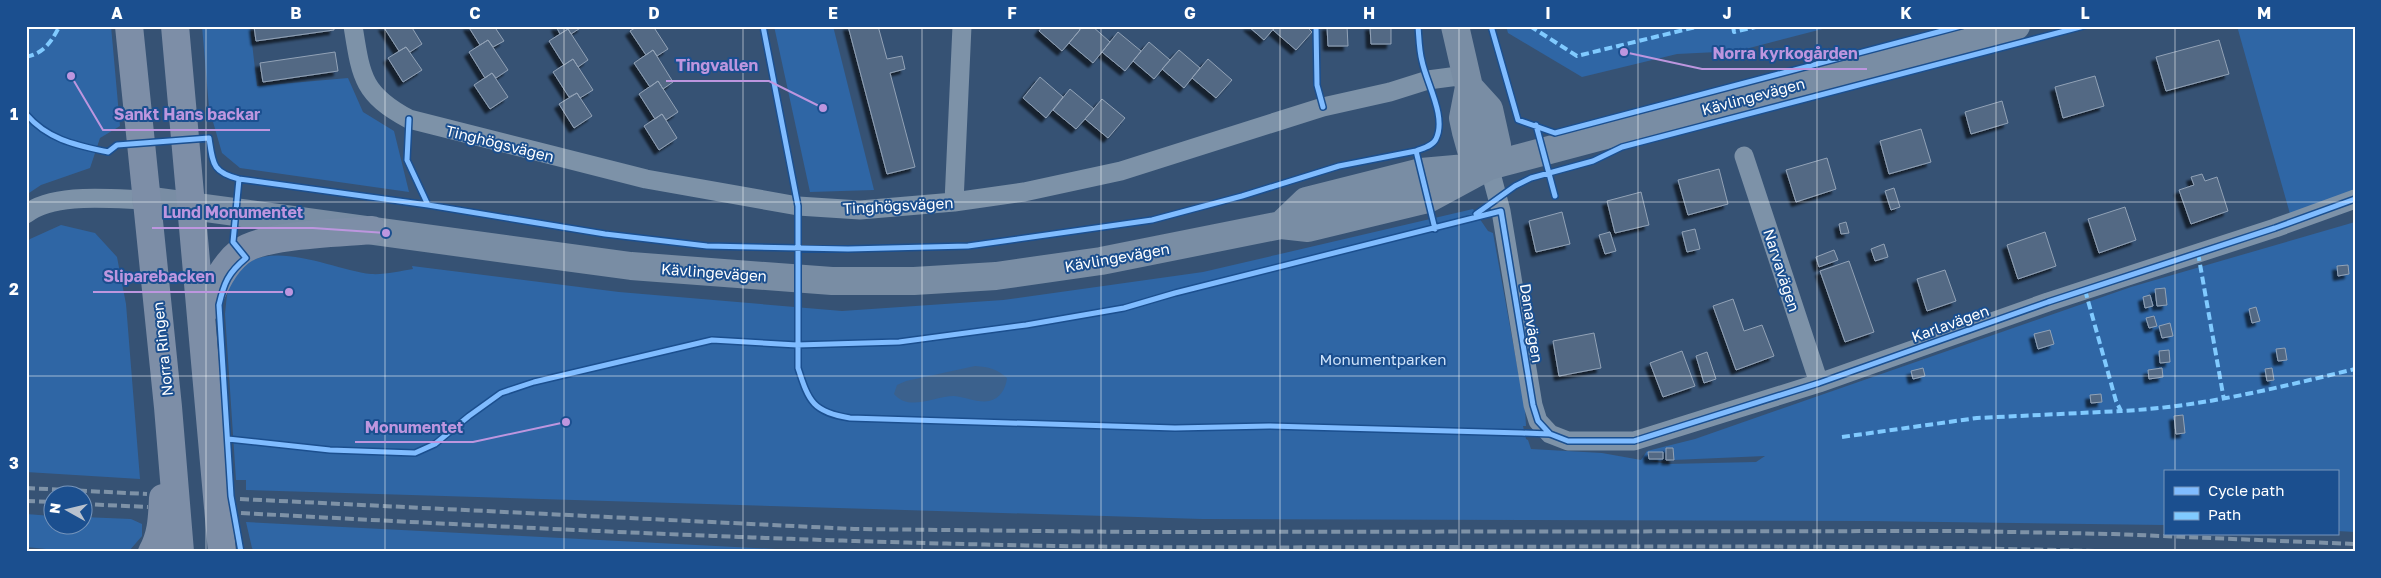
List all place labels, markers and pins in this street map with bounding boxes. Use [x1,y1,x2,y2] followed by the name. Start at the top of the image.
[1702,38,1867,69] callout: Norra kyrkogården
[666,50,769,81] callout: Tingvallen
[103,99,270,130] callout: Sankt Hans backar
[152,197,313,228] callout: Lund Monumentet
[93,261,224,292] callout: Sliparebacken
[355,411,473,442] callout: Monumentet

